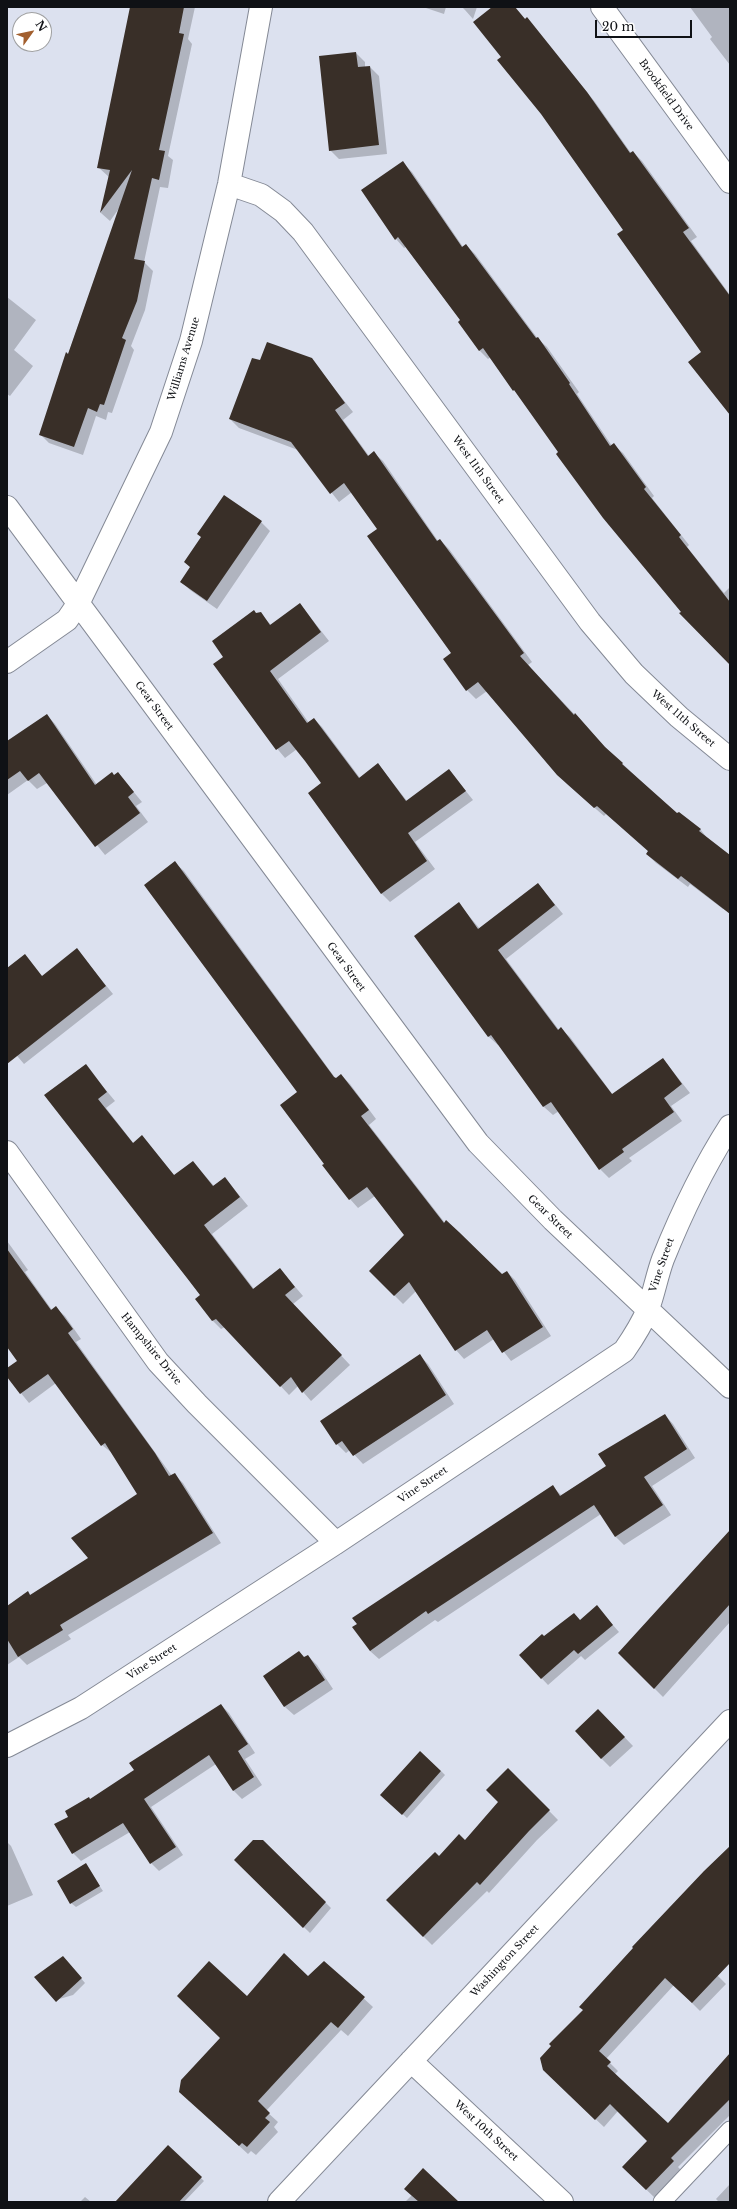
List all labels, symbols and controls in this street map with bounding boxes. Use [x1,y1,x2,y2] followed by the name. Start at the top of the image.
[12,12,52,52] north arrow
[597,12,694,38] scale bar
[33,18,50,34] text: N
[602,19,634,34] text: 20 m
[636,57,696,133] street label: Brookfield Drive
[166,316,202,402] street label: Williams Avenue
[450,434,506,506] street label: West 11th Street
[132,679,176,733] street label: Gear Street
[649,688,717,750] street label: West 11th Street
[324,940,368,994] street label: Gear Street
[525,1193,575,1241] street label: Gear Street
[647,1236,677,1294] street label: Vine Street
[118,1311,184,1387] street label: Hampshire Drive
[396,1464,450,1506] street label: Vine Street
[125,1642,179,1682] street label: Vine Street
[468,1922,542,2000] street label: Washington Street
[452,2098,520,2164] street label: West 10th Street

